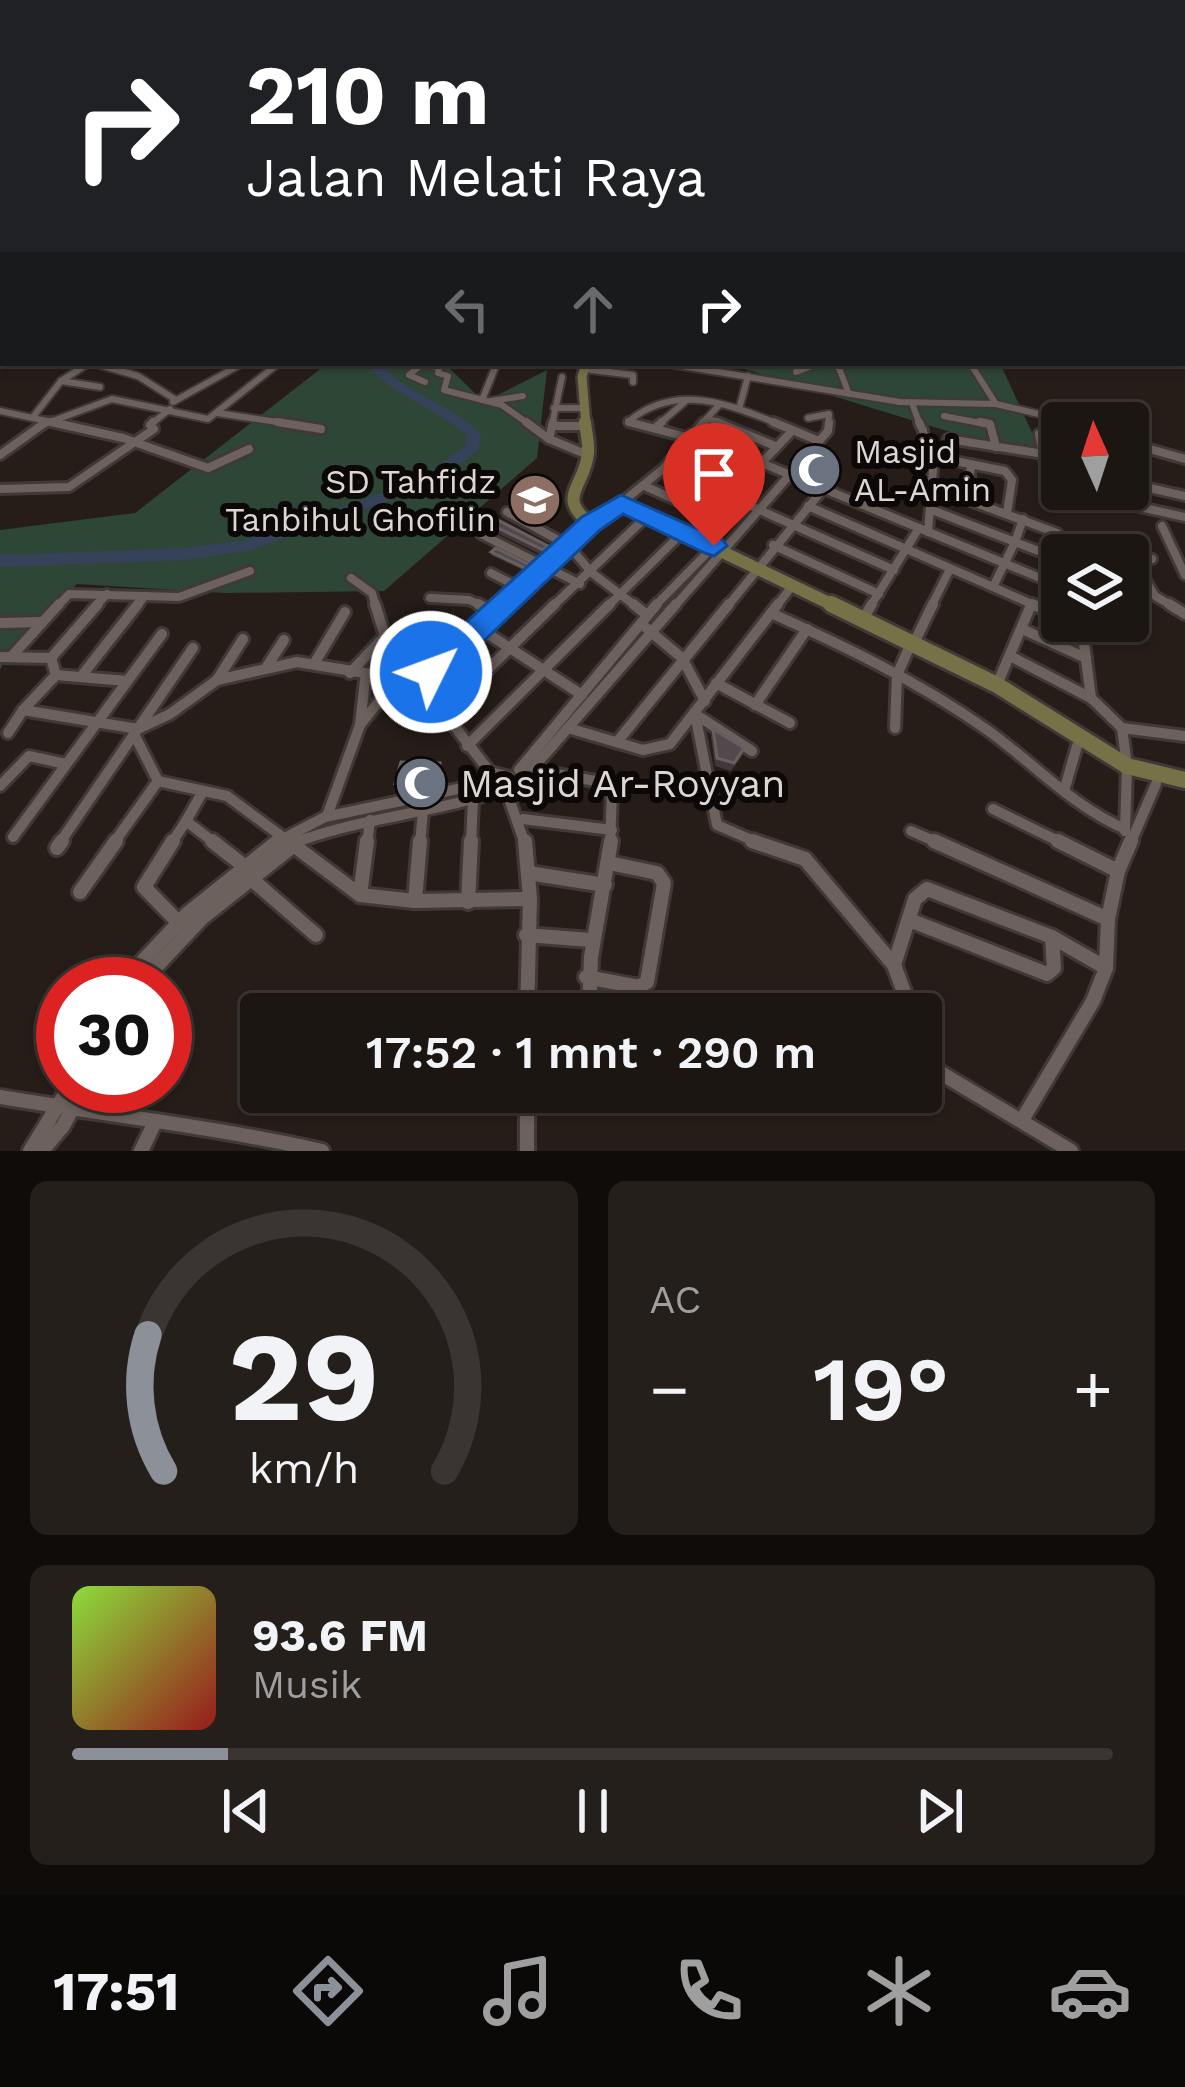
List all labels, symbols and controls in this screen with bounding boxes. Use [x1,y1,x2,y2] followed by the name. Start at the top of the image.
[246,46,489,144] text: 210 m
[48,48,204,204] icon: right
[246,146,706,209] text: Jalan Melati Raya
[434,276,500,342] icon: left
[560,276,626,342] icon: ahead
[686,276,752,342] icon: right
[1041,402,1149,510] north arrow
[1041,402,1149,642] map controls
[663,423,765,546] pin
[854,432,991,509] place label: Masjid AL-Amin
[681,441,747,507] icon: arrive
[787,442,843,498] mosque icon: Masjid AL-Amin
[225,462,496,539] place label: SD Tahfidz Tanbihul Ghofilin
[507,472,563,528] school or university icon: SD Tahfidz Tanbihul Ghofilin
[1041,534,1149,642] button: layers
[368,609,494,735] position arrow
[393,755,449,811] mosque icon: Masjid Ar-Royyan
[460,761,785,806] place label: Masjid Ar-Royyan
[36,957,192,1113] speed limit sign: 30
[366,1026,816,1079] text: 17:52 · 1 mnt · 290 m
[650,1277,701,1322] text: AC
[228,1304,379,1450] text: 29
[813,1336,949,1442] text: 19°
[650,1351,689,1428] text: −
[1073,1351,1113,1428] text: +
[248,1443,359,1493] text: km/h
[252,1609,428,1662] text: 93.6 FM
[252,1662,362,1707] text: Musik
[213,1778,279,1844] icon: previous
[560,1778,626,1844] icon: pause
[907,1778,973,1844] icon: next
[286,1949,370,2033] icon: directions
[476,1949,560,2033] icon: music
[667,1949,751,2033] icon: phone
[857,1949,941,2033] icon: climate
[1048,1949,1132,2033] icon: car
[53,1960,179,2023] text: 17:51

